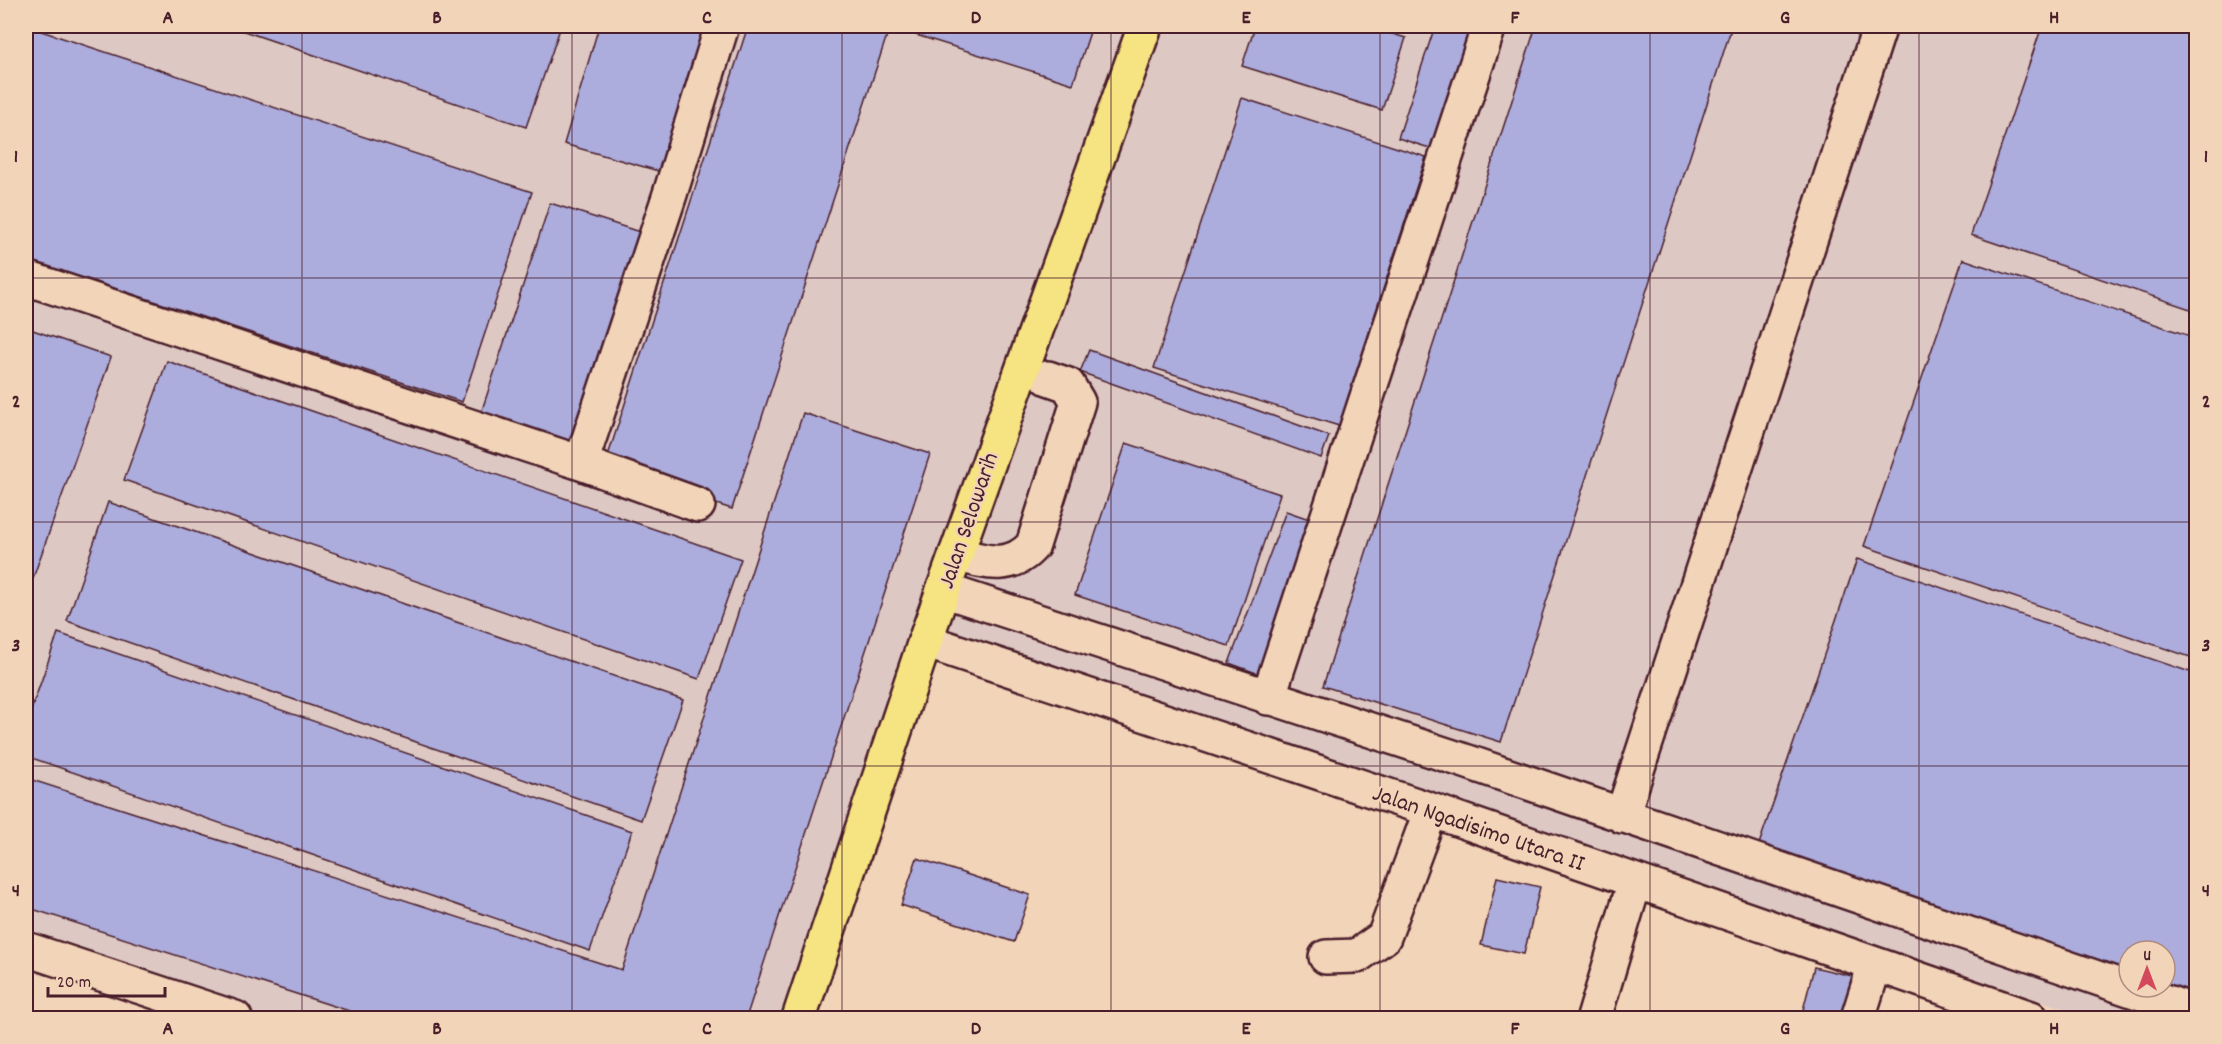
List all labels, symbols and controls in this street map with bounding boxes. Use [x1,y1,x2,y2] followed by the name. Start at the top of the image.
[163,5,174,33] text: A
[432,5,442,33] text: B
[702,5,712,33] text: C
[971,5,982,33] text: D
[1241,5,1251,33] text: E
[1511,5,1521,33] text: F
[1780,5,1790,33] text: G
[2049,5,2059,33] text: H
[14,144,18,172] text: 1
[2204,144,2208,172] text: 1
[12,389,20,417] text: 2
[2202,389,2210,417] text: 2
[931,448,1009,594] street label: Jalan Selowarih
[12,633,20,661] text: 3
[2202,633,2210,661] text: 3
[1367,778,1589,882] street label: Jalan Ngadisimo Utara II
[12,878,20,906] text: 4
[2202,878,2210,906] text: 4
[2117,939,2177,999] north arrow
[2143,945,2151,968] text: U
[48,960,165,998] scale bar
[57,971,91,996] text: 20 m
[163,1016,174,1044] text: A
[432,1016,442,1044] text: B
[702,1016,712,1044] text: C
[971,1016,982,1044] text: D
[1241,1016,1251,1044] text: E
[1511,1016,1521,1044] text: F
[1780,1016,1790,1044] text: G
[2049,1016,2059,1044] text: H

